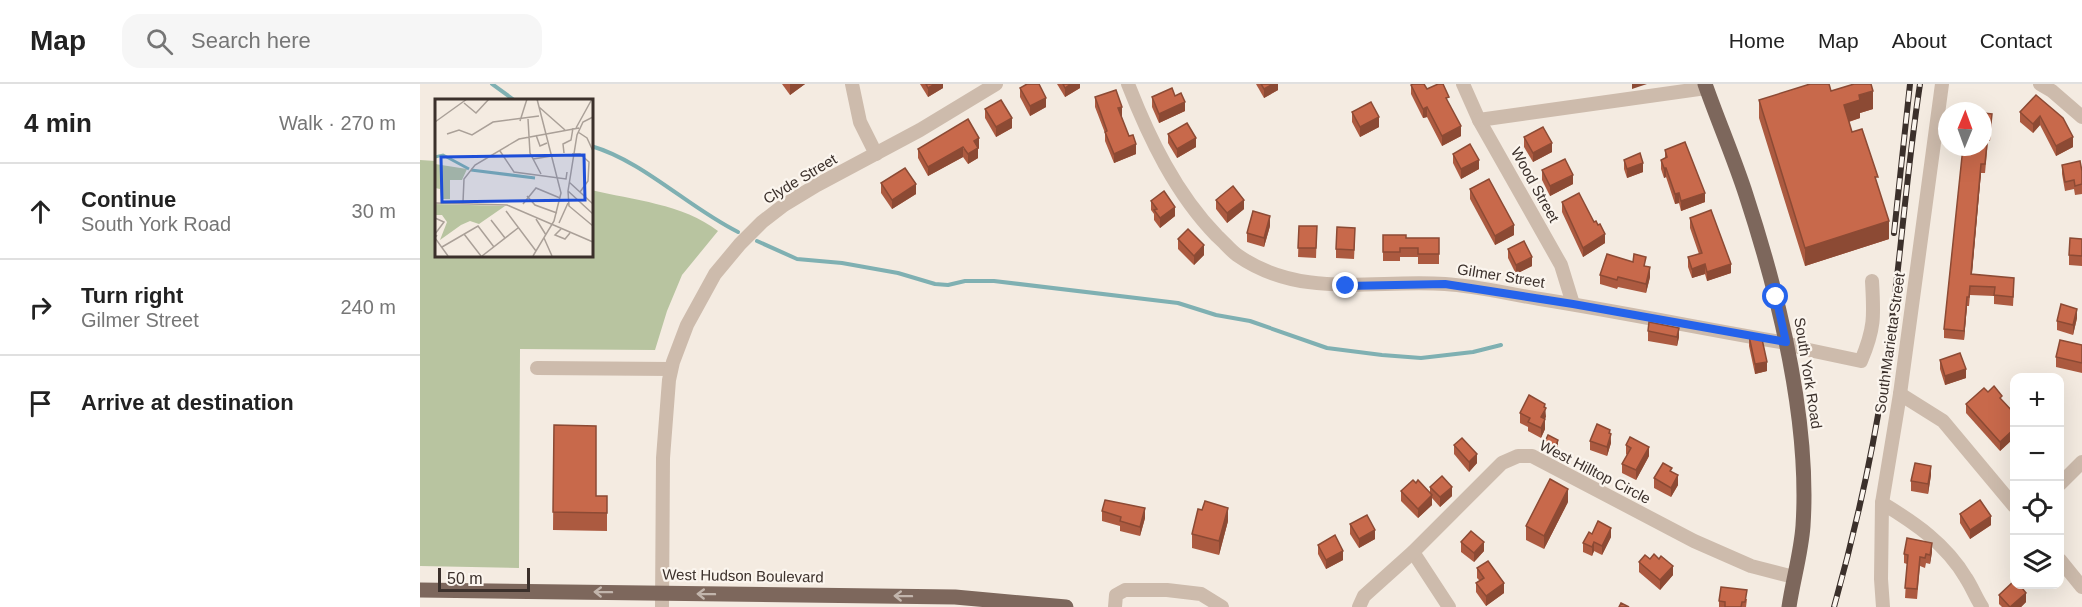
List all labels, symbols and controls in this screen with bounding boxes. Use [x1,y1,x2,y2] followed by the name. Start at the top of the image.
[122,14,542,68] search box
[30,25,86,56] text: Map
[143,25,176,58] icon: search
[191,28,311,53] text: Search here
[1729,29,1785,52] text: Home
[1818,29,1859,52] text: Map
[1892,29,1947,52] text: About
[1980,29,2052,52] text: Contact
[435,99,592,256] inset map
[1938,102,1992,156] north arrow
[24,108,92,138] text: 4 min
[279,112,396,134] text: Walk · 270 m
[1508,144,1563,226] street label: Wood Street
[760,150,840,207] street label: Clyde Street
[81,187,176,212] text: Continue
[24,195,57,228] icon: ahead
[352,200,396,222] text: 30 m
[81,213,231,235] text: South York Road
[1456,260,1547,291] street label: Gilmer Street
[1871,271,1908,414] street label: South Marietta Street
[1332,272,1358,298] route end
[81,283,183,308] text: Turn right
[1762,283,1788,309] route start
[24,291,57,324] icon: right
[340,296,396,318] text: 240 m
[81,309,199,331] text: Gilmer Street
[1791,316,1826,430] street label: South York Road
[2010,373,2064,589] map controls
[2010,373,2064,427] button: +
[24,387,57,420] icon: arrive
[81,390,294,415] text: Arrive at destination
[2010,427,2064,481] button: −
[1537,436,1654,507] street label: West Hilltop Circle
[2010,481,2064,535] button: locate
[2010,535,2064,589] button: layers
[438,565,530,592] scale bar
[662,566,824,585] street label: West Hudson Boulevard
[447,570,483,587] text: 50 m
[594,587,614,598] one-way arrow
[696,588,716,600] one-way arrow
[894,590,914,602] one-way arrow

